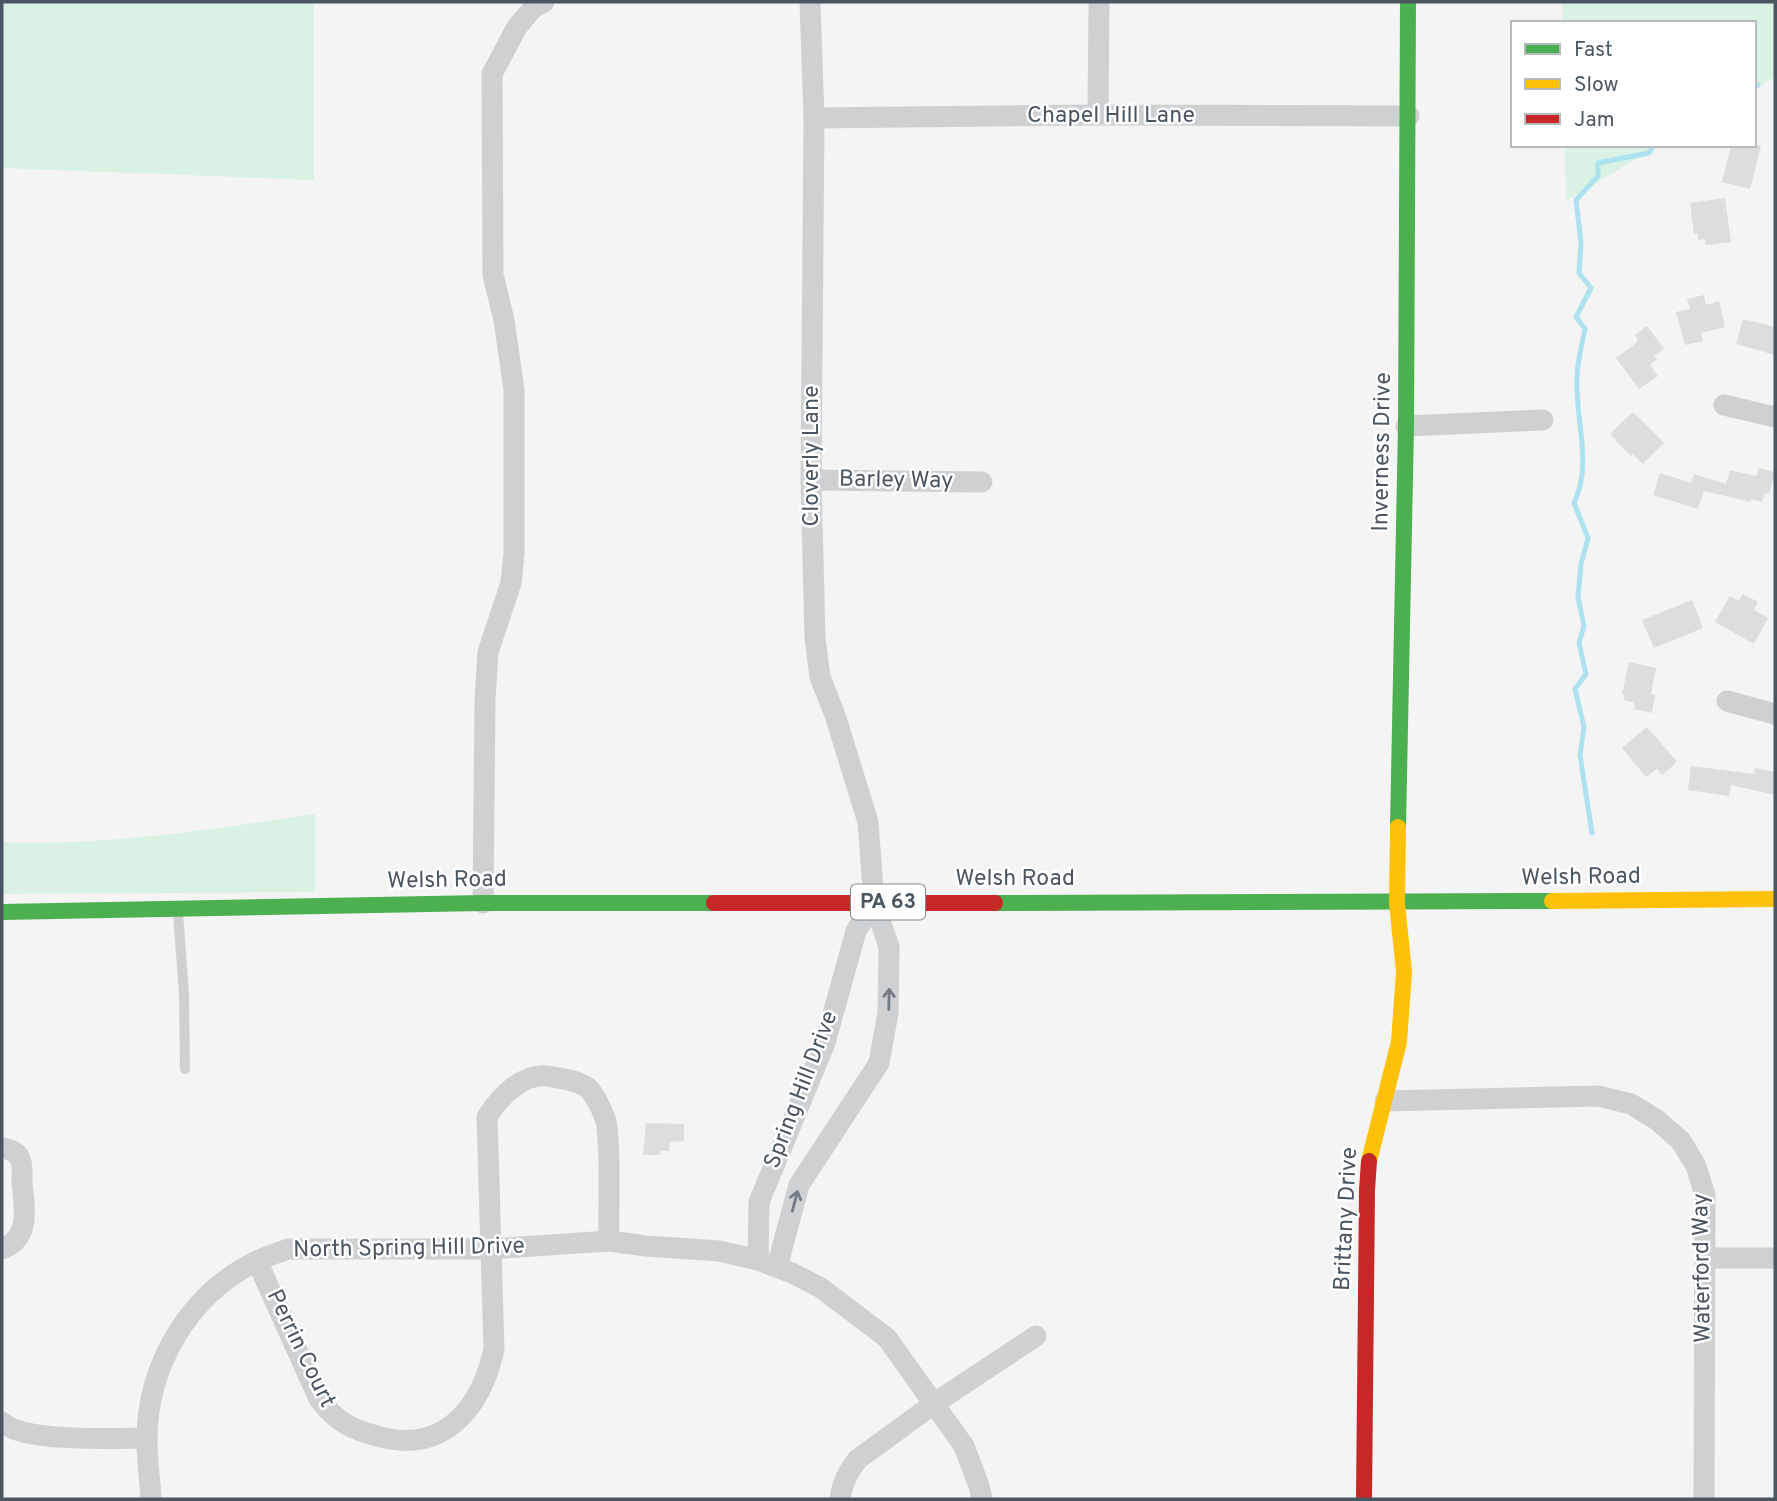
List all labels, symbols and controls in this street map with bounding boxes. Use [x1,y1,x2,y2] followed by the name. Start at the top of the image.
[1511,21,1756,147] legend
[1574,37,1613,64] text: Fast
[1574,72,1619,99] text: Slow
[1027,102,1195,131] street label: Chapel Hill Lane
[1574,107,1615,134] text: Jam
[1367,372,1399,532] street label: Inverness Drive
[798,385,827,527] street label: Cloverly Lane
[838,466,954,496] street label: Barley Way
[1521,862,1641,894] street label: Welsh Road
[387,865,507,897] street label: Welsh Road
[955,865,1075,894] street label: Welsh Road
[851,884,925,920] road number: PA 63
[882,988,895,1011] one-way arrow
[759,1007,845,1173] street label: Spring Hill Drive
[1329,1146,1365,1292] street label: Brittany Drive
[789,1191,802,1213] one-way arrow
[1687,1193,1719,1343] street label: Waterford Way
[293,1232,525,1266] street label: North Spring Hill Drive
[259,1285,341,1413] street label: Perrin Court

